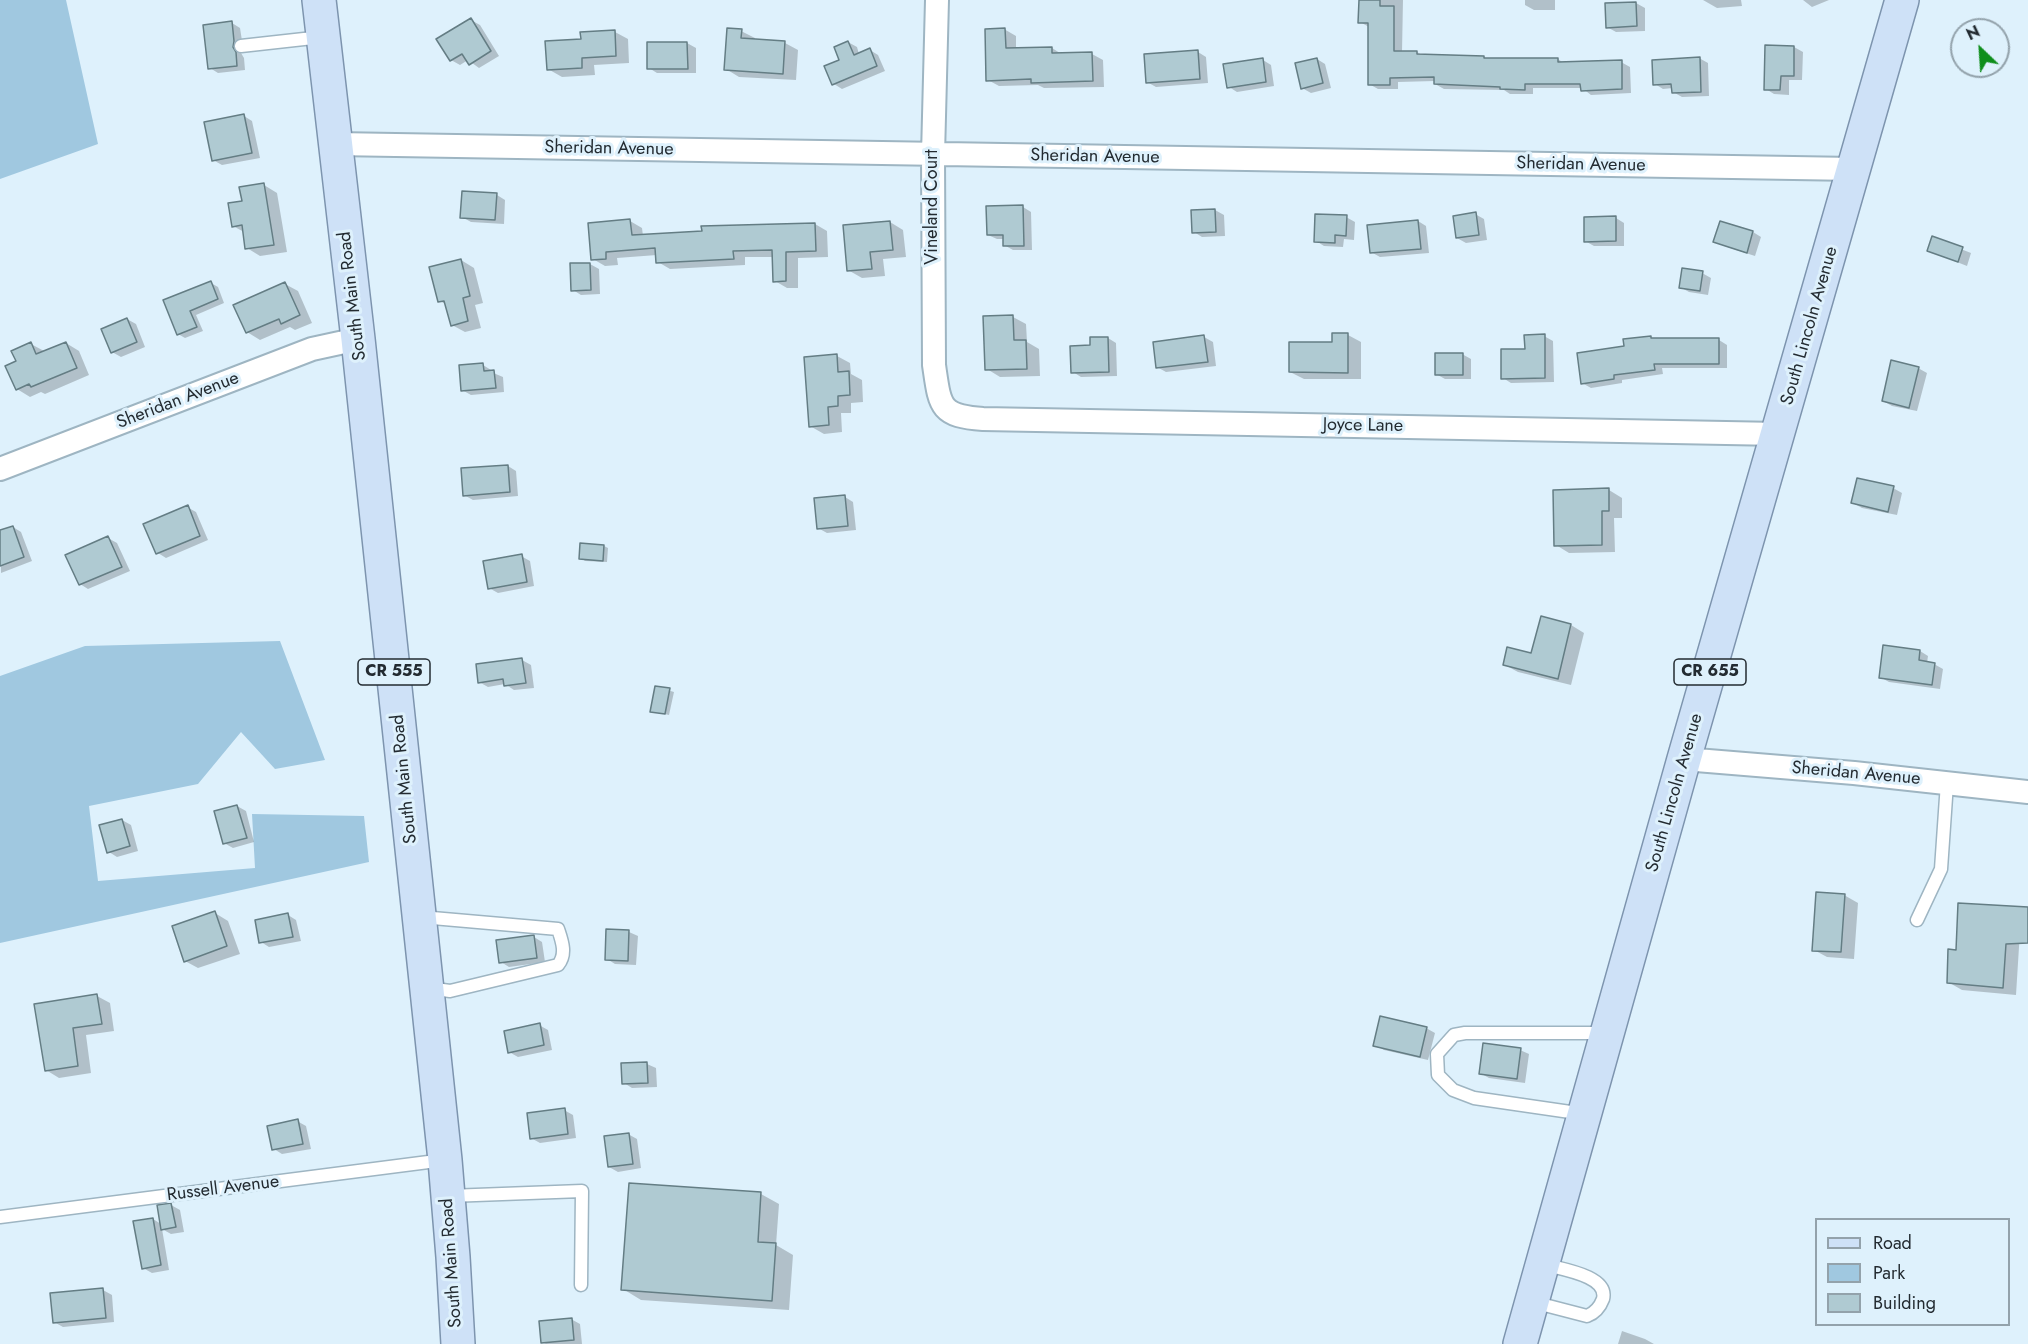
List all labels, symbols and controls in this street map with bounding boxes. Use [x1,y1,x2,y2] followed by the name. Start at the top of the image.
[1950,18,2010,78] north arrow
[1962,20,1984,46] text: N
[544,137,674,161] street label: Sheridan Avenue
[1030,145,1160,169] street label: Sheridan Avenue
[922,149,944,265] street label: Vineland Court
[1516,153,1646,177] street label: Sheridan Avenue
[334,230,372,362] street label: South Main Road
[1777,244,1843,408] street label: South Lincoln Avenue
[114,368,242,434] street label: Sheridan Avenue
[1323,415,1403,437] street label: Joyce Lane
[358,659,430,685] road number: CR 555
[1674,659,1746,685] road number: CR 655
[1642,711,1708,875] street label: South Lincoln Avenue
[387,713,423,845] street label: South Main Road
[1791,758,1921,790] street label: Sheridan Avenue
[166,1171,280,1207] street label: Russell Avenue
[437,1197,467,1329] street label: South Main Road
[1815,1218,2010,1326] legend
[1873,1230,1912,1256] text: Road
[1873,1260,1905,1286] text: Park
[1873,1290,1936,1316] text: Building

